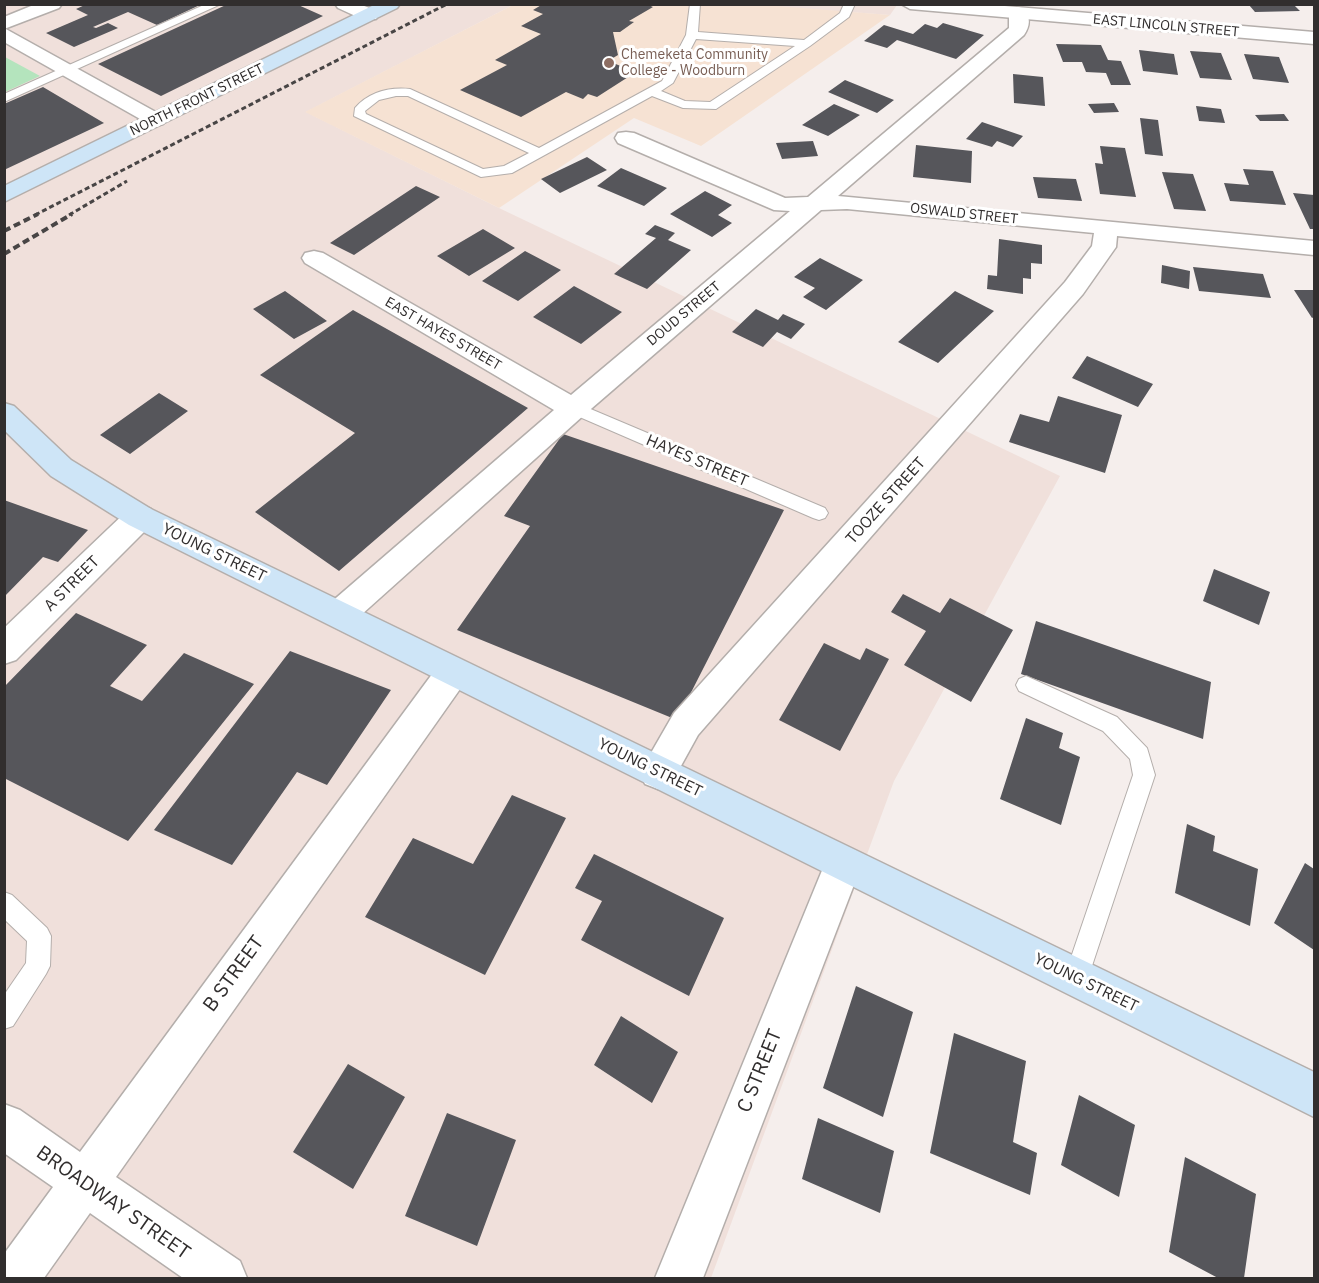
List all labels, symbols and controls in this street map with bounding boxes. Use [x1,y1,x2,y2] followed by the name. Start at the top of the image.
[1092,11,1240,41] street label: EAST LINCOLN STREET
[621,47,768,80] place label: Chemeketa Community College - Woodburn
[602,56,616,70] marker: Chemeketa Community College - Woodburn
[127,60,267,140] street label: NORTH FRONT STREET
[909,200,1019,228] street label: OSWALD STREET
[644,278,724,350] street label: DOUD STREET
[382,294,504,374] street label: EAST HAYES STREET
[643,431,751,491] street label: HAYES STREET
[842,454,930,548] street label: TOOZE STREET
[159,519,269,587] street label: YOUNG STREET
[40,552,104,616] street label: A STREET
[595,734,705,802] street label: YOUNG STREET
[198,931,270,1017] street label: B STREET
[1031,949,1141,1017] street label: YOUNG STREET
[732,1026,788,1116] street label: C STREET
[32,1141,194,1265] street label: BROADWAY STREET

